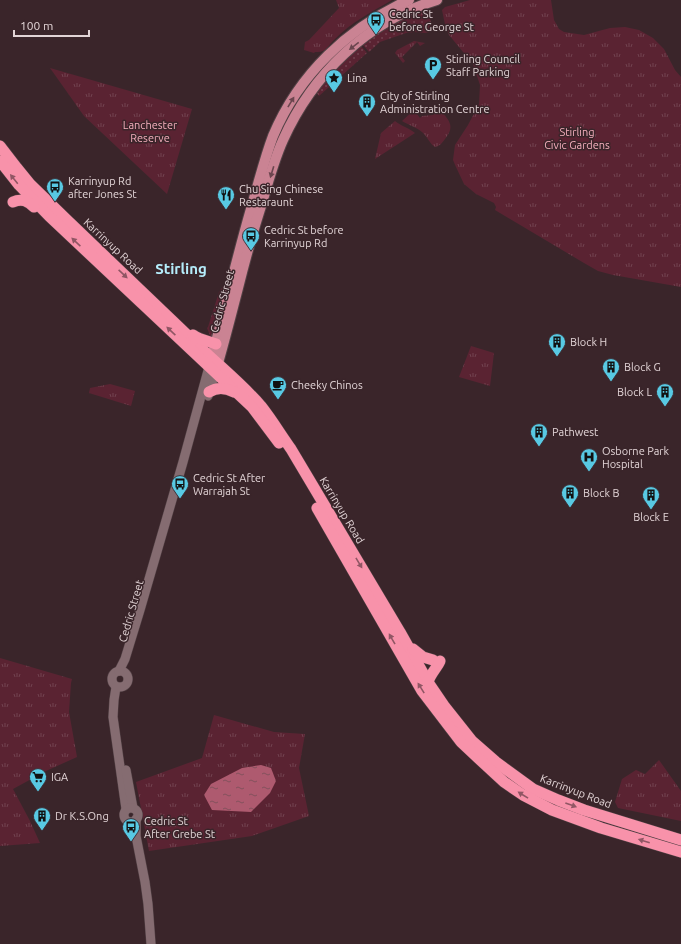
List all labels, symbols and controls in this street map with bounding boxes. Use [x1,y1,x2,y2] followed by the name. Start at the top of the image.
[389,8,475,33] place label: Cedric St before George St
[366,10,386,35] bus stop icon: Cedric St before George St
[14,12,89,38] scale bar
[20,19,53,32] text: 100 m
[349,41,360,50] one-way arrow
[446,53,520,78] place label: Stirling Council Staff Parking
[423,55,443,80] parking icon: Stirling Council Staff Parking
[324,68,344,93] place icon: Lina
[347,72,367,84] place label: Lina
[380,90,489,115] place label: City of Stirling Administration Centre
[357,92,377,117] building icon: City of Stirling Administration Centre
[288,96,295,108] one-way arrow
[123,119,178,144] park label: Lanchester Reserve
[544,126,610,151] park label: Stirling Civic Gardens
[268,166,274,178] one-way arrow
[10,173,18,184] one-way arrow
[68,175,137,200] place label: Karrinyup Rd after Jones St
[45,177,65,202] bus stop icon: Karrinyup Rd after Jones St
[239,183,323,208] place label: Chu Sing Chinese Restaraunt
[216,185,236,210] restaurant icon: Chu Sing Chinese Restaraunt
[81,216,145,276] street label: Karrinyup Road
[264,224,344,249] place label: Cedric St before Karrinyup Rd
[241,226,261,251] bus stop icon: Cedric St before Karrinyup Rd
[71,237,81,247] one-way arrow
[155,260,207,277] district label: Stirling
[208,268,236,334] street label: Cedric Street
[118,269,128,279] one-way arrow
[166,326,176,336] one-way arrow
[547,332,567,357] building icon: Block H
[570,336,607,348] place label: Block H
[601,357,621,382] building icon: Block G
[624,361,661,373] place label: Block G
[268,375,288,400] cafe icon: Cheeky Chinos
[291,379,363,391] place label: Cheeky Chinos
[655,382,675,407] building icon: Block L
[617,386,652,398] place label: Block L
[529,422,549,447] building icon: Pathwest
[552,426,599,438] place label: Pathwest
[602,445,670,470] place label: Osborne Park Hospital
[579,447,599,472] hospital icon: Osborne Park Hospital
[193,472,266,497] place label: Cedric St After Warrajah St
[170,474,190,499] bus stop icon: Cedric St After Warrajah St
[317,475,367,545] street label: Karrinyup Road
[560,483,580,508] building icon: Block B
[641,485,661,510] building icon: Block E
[583,487,619,499] place label: Block B
[633,511,669,523] place label: Block E
[355,557,362,569] one-way arrow
[116,578,146,644] street label: Cedric Street
[389,633,396,644] one-way arrow
[417,683,425,693] one-way arrow
[28,767,48,792] supermarket icon: IGA
[51,771,69,783] place label: IGA
[539,772,613,810] street label: Karrinyup Road
[517,791,529,798] one-way arrow
[565,803,577,809] one-way arrow
[32,806,52,831] building icon: Dr K.S.Ong
[55,810,109,822] place label: Dr K.S.Ong
[144,815,216,840] place label: Cedric St After Grebe St
[121,817,141,842] bus stop icon: Cedric St After Grebe St
[637,838,649,844] one-way arrow

